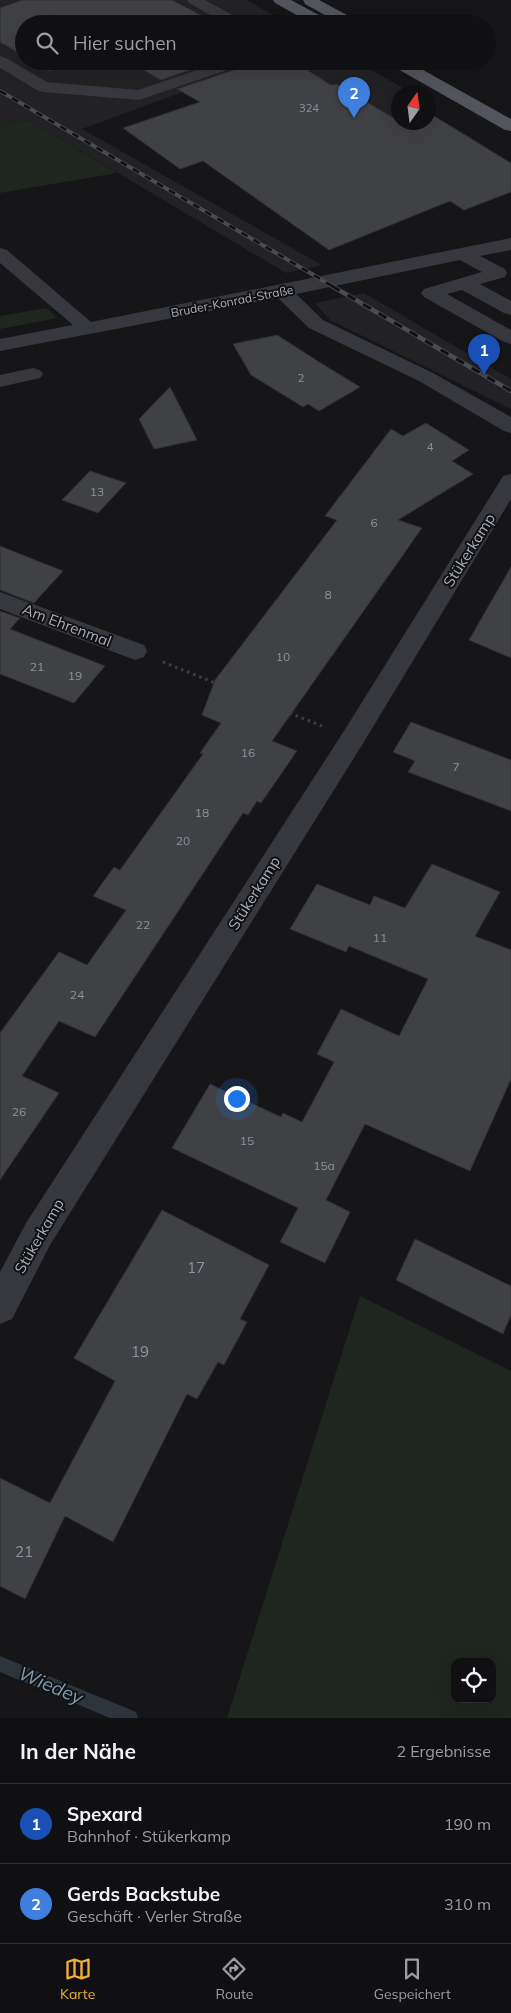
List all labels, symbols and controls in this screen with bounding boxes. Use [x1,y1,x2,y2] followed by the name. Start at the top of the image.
[15,15,496,70] search box
[33,29,61,57] icon: search
[73,31,177,55] text: Hier suchen
[338,77,370,118] pin: 2
[391,85,436,130] north arrow
[299,101,319,115] house number: 324
[169,282,295,320] street label: Bruder-Konrad-Straße
[468,334,500,375] pin: 1
[298,371,305,385] house number: 2
[427,440,434,454] house number: 4
[90,484,104,499] house number: 13
[439,510,499,590] street label: Stükerkamp
[370,515,378,530] house number: 6
[324,587,332,602] house number: 8
[20,599,114,651] street label: Am Ehrenmal
[276,649,290,664] house number: 10
[30,659,44,674] house number: 21
[68,668,82,683] house number: 19
[241,745,255,760] house number: 16
[452,759,460,774] house number: 7
[195,805,209,820] house number: 18
[176,833,190,848] house number: 20
[224,853,284,933] street label: Stükerkamp
[136,917,150,932] house number: 22
[373,930,387,945] house number: 11
[70,987,84,1002] house number: 24
[224,1086,250,1112] your location
[12,1104,26,1119] house number: 26
[240,1133,254,1148] house number: 15
[313,1158,335,1173] house number: 15a
[10,1195,68,1277] street label: Stükerkamp
[187,1258,205,1277] house number: 17
[131,1342,149,1361] house number: 19
[15,1542,33,1561] house number: 21
[451,1658,496,1703] map controls
[451,1658,496,1703] button: locate
[15,1661,88,1710] water label: Wiedey
[20,1738,136,1764] text: In der Nähe
[396,1741,491,1761] text: 2 Ergebnisse
[67,1802,143,1826] text: Spexard
[31,1814,41,1834] text: 1
[444,1814,491,1834] text: 190 m
[67,1826,231,1846] text: Bahnhof · Stükerkamp
[67,1882,220,1906] text: Gerds Backstube
[31,1894,41,1914] text: 2
[444,1894,491,1914] text: 310 m
[67,1906,242,1926] text: Geschäft · Verler Straße
[60,1955,95,2003] tab: Karte
[215,1955,253,2003] tab: Route
[374,1955,451,2003] tab: Gespeichert

